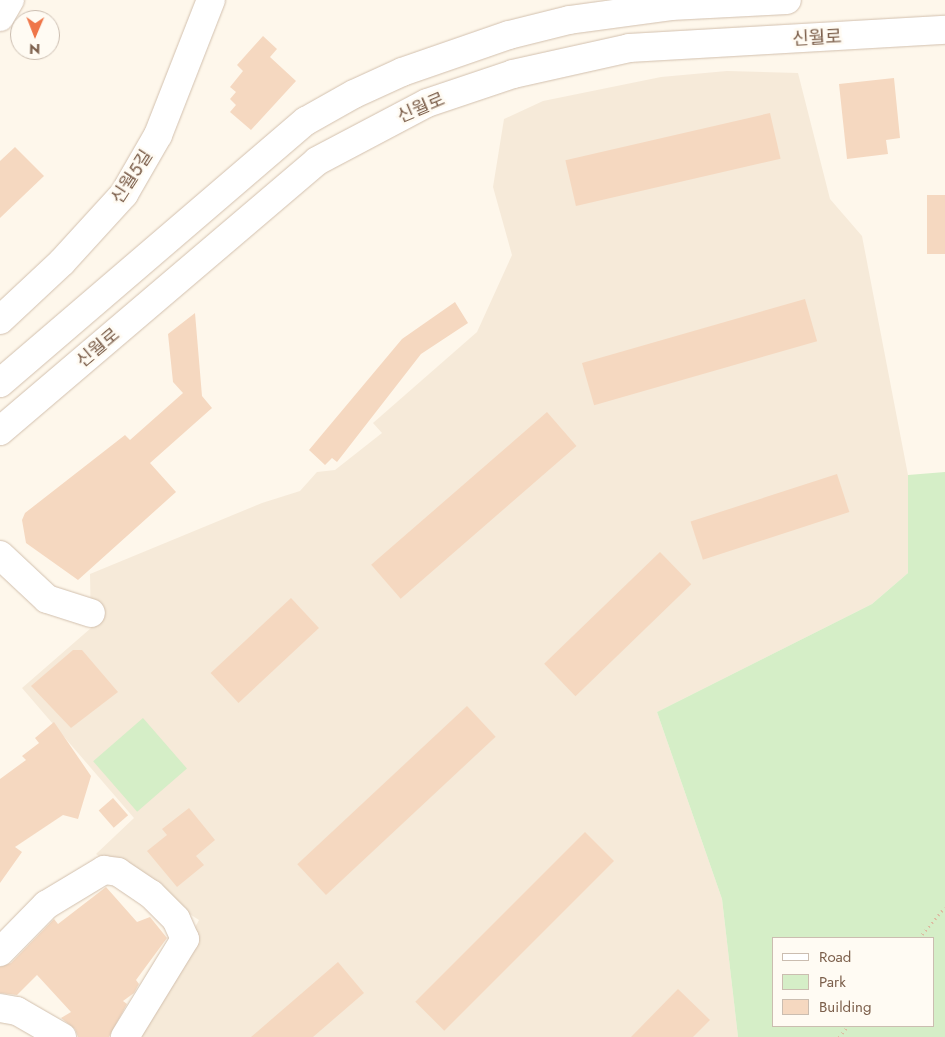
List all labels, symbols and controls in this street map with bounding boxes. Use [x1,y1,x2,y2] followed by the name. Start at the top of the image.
[10,10,60,60] north arrow
[792,26,842,50] street label: 신월로
[29,39,40,59] text: N
[394,88,448,128] street label: 신월로
[107,146,157,208] street label: 신월5길
[72,324,124,372] street label: 신월로
[772,937,935,1027] legend
[819,946,851,968] text: Road
[819,971,846,993] text: Park
[819,996,871,1018] text: Building

